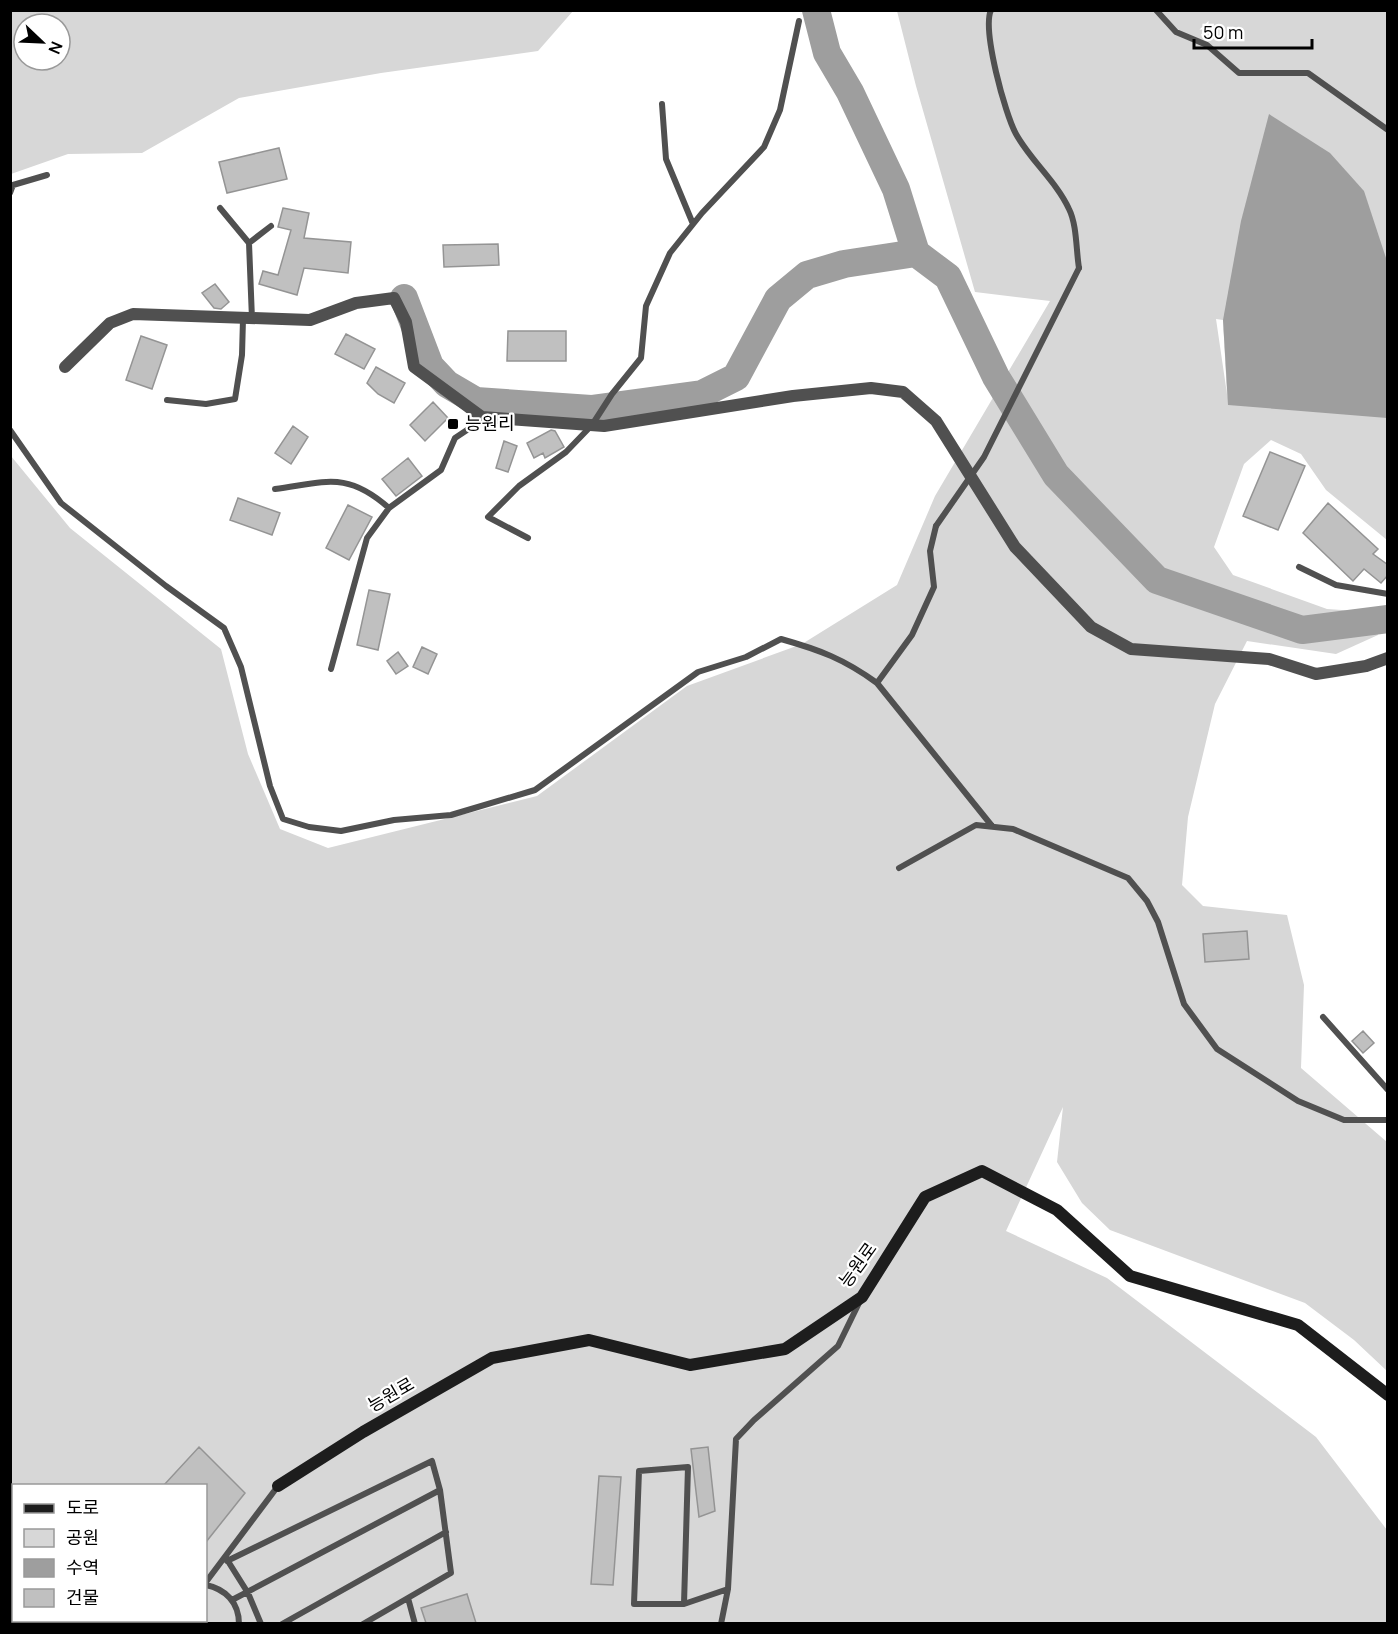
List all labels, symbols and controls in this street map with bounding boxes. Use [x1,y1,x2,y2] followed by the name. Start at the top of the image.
[12,12,72,72] north arrow
[1194,12,1312,50] scale bar
[1203,20,1243,44] text: 50 m
[43,38,68,57] text: N
[465,411,515,435] place label: 능원리
[446,417,460,431] marker: 능원리
[833,1237,882,1292] street label: 능원로
[363,1371,418,1417] street label: 능원로
[12,1484,207,1622] legend
[66,1495,99,1519] text: 도로
[66,1525,99,1549] text: 공원
[66,1555,99,1579] text: 수역
[66,1585,99,1609] text: 건물

